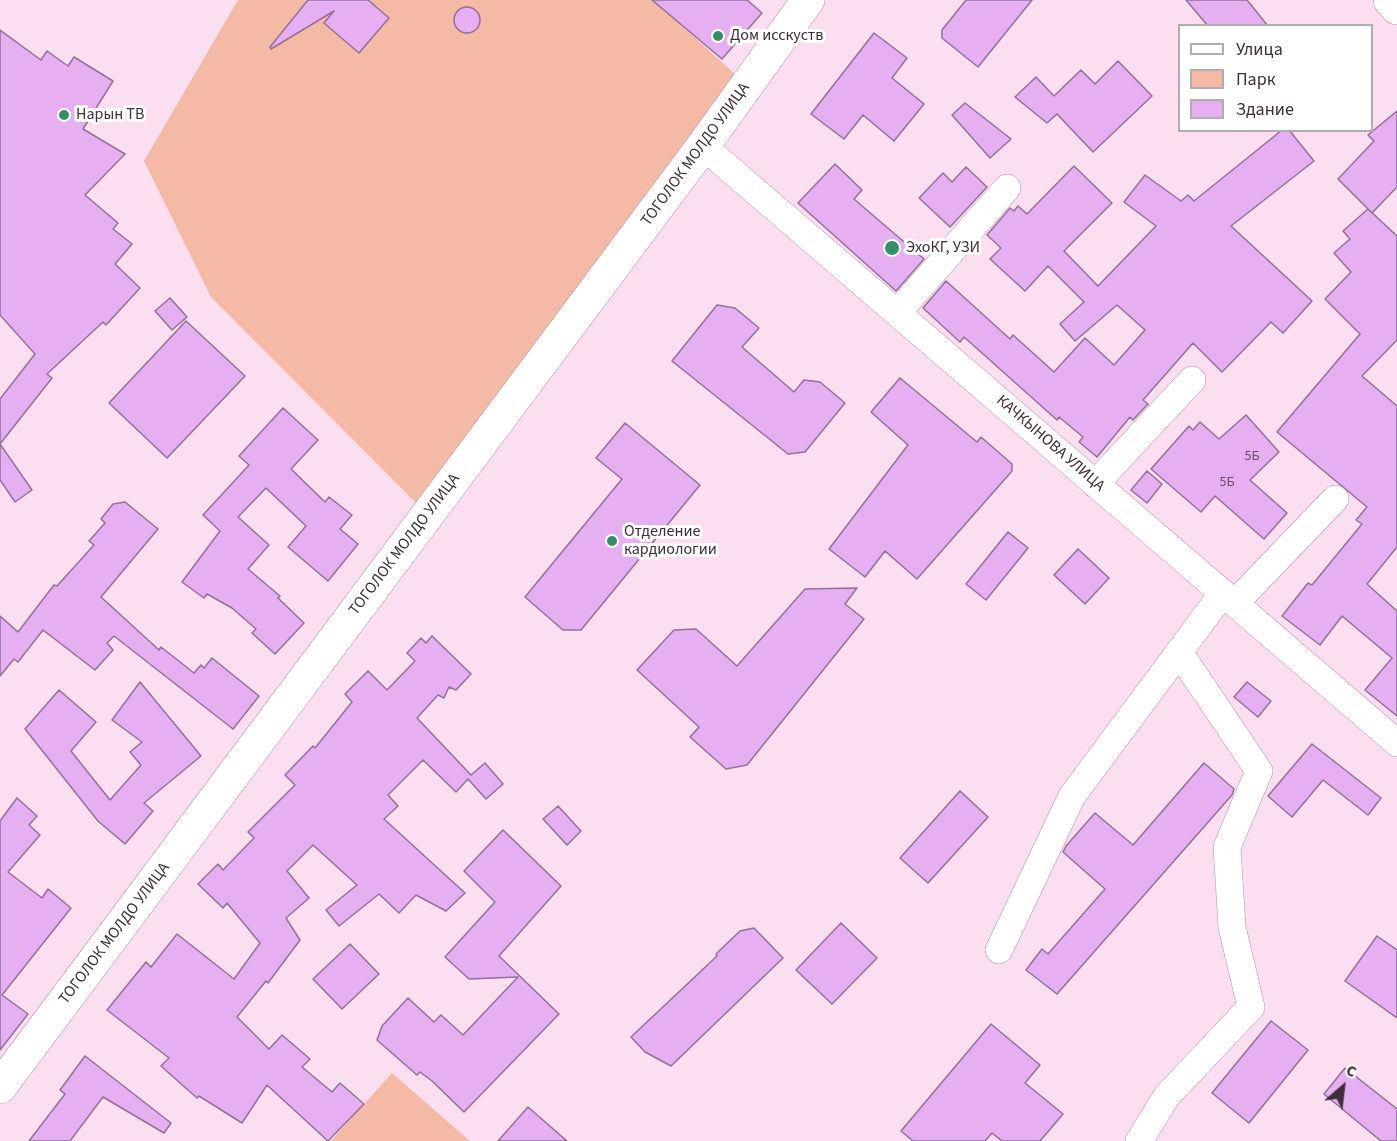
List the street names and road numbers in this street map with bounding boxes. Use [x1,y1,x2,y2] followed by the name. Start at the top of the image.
[638,80,754,230] street label: ТОГОЛОК МОЛДО УЛИЦА
[992,392,1108,496] street label: КАЧКЫНОВА УЛИЦА
[345,470,465,620] street label: ТОГОЛОК МОЛДО УЛИЦА
[55,859,175,1009] street label: ТОГОЛОК МОЛДО УЛИЦА

